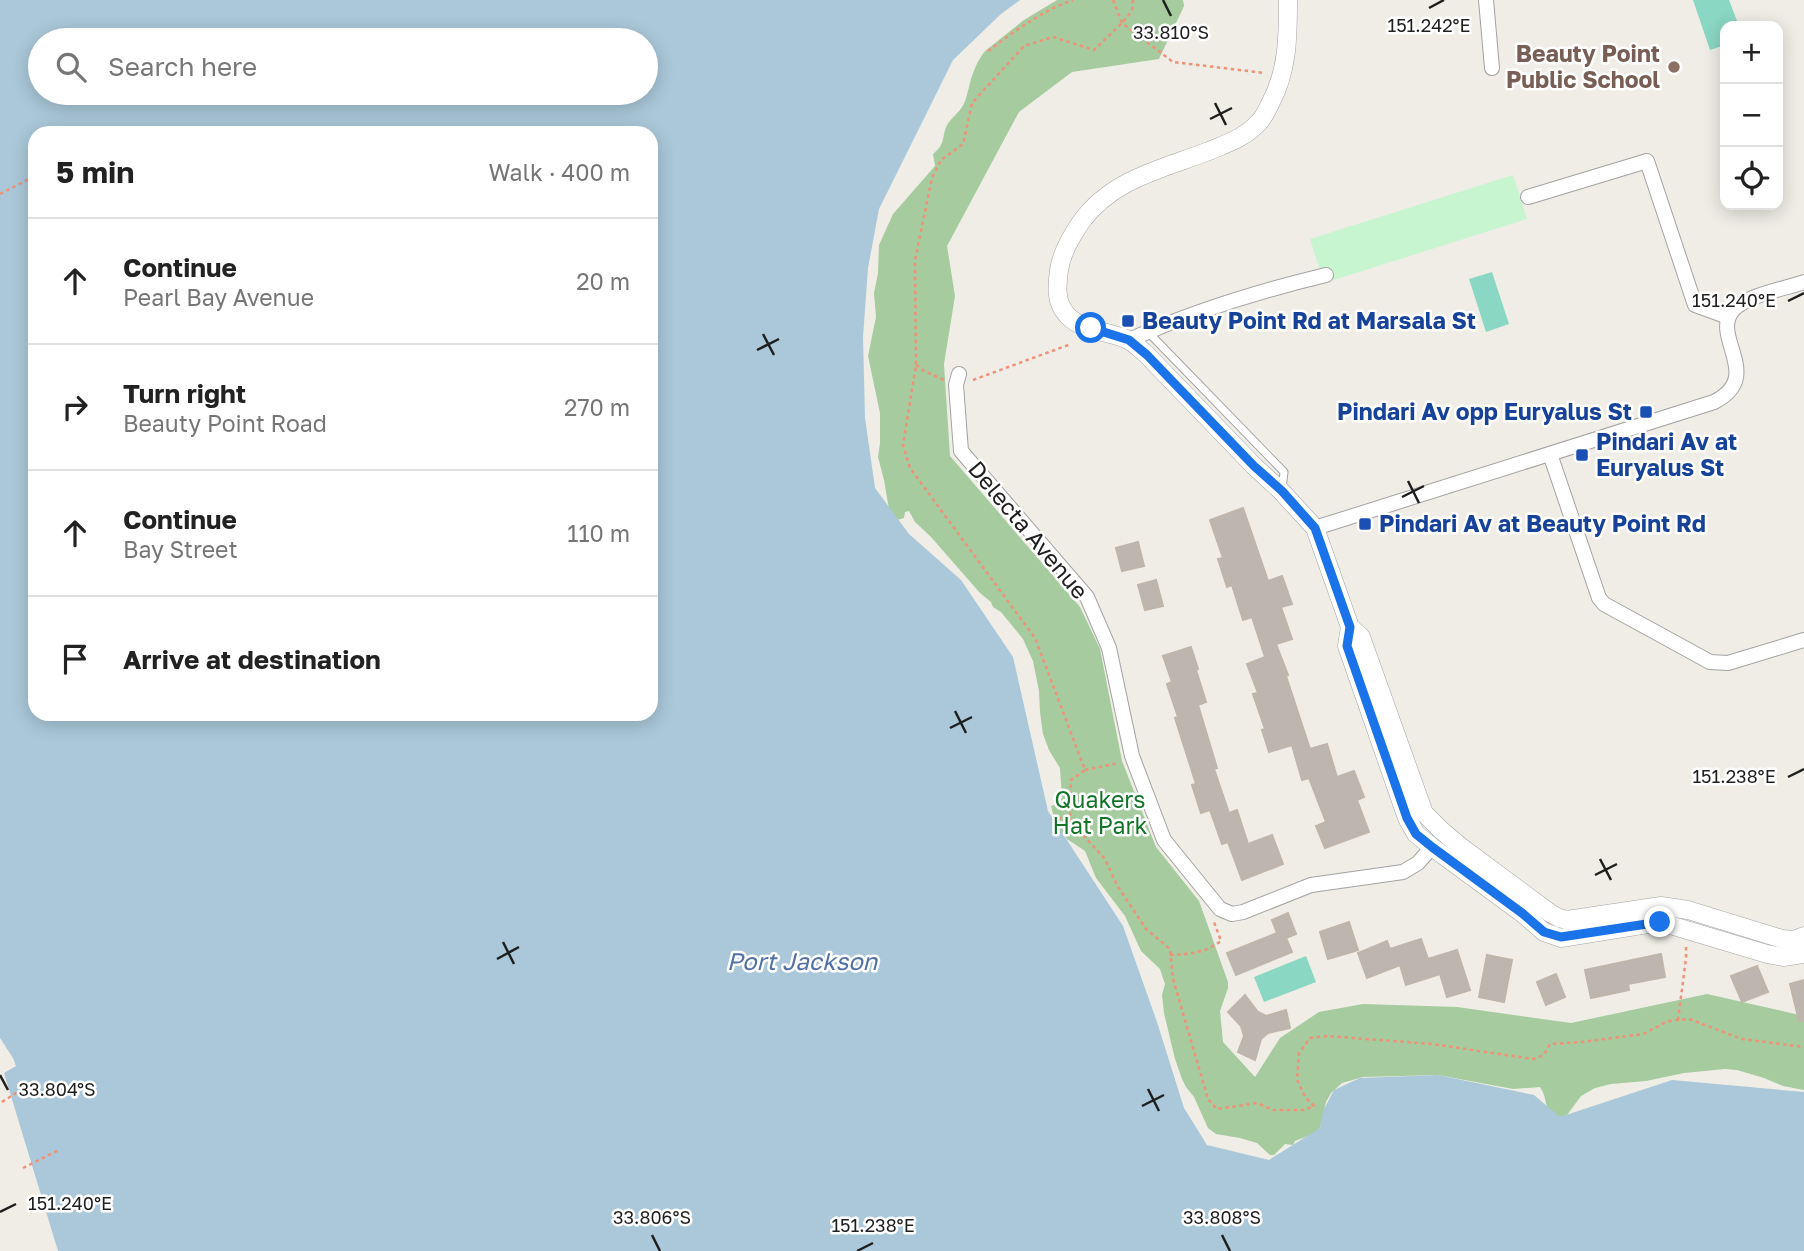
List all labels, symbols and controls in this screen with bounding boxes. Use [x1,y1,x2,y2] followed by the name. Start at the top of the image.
[1387,14,1471,36] text: 151.242°E
[1133,21,1209,43] text: 33.810°S
[1720,21,1783,210] map controls
[1720,21,1783,84] button: +
[28,28,658,105] search box
[1506,39,1660,93] place label: Beauty Point Public School
[52,48,90,86] icon: search
[108,51,257,82] text: Search here
[1666,59,1682,75] marker: Beauty Point Public School
[1720,84,1783,147] button: −
[1720,147,1783,210] button: locate
[56,154,134,190] text: 5 min
[488,158,630,186] text: Walk · 400 m
[123,252,237,283] text: Continue
[56,262,94,300] icon: ahead
[576,267,630,295] text: 20 m
[123,283,314,311] text: Pearl Bay Avenue
[1692,289,1776,311] text: 151.240°E
[1142,306,1476,334] place label: Beauty Point Rd at Marsala St
[1075,312,1106,343] route start
[1120,313,1136,329] marker: Beauty Point Rd at Marsala St
[123,378,246,409] text: Turn right
[56,388,94,426] icon: right
[564,393,630,421] text: 270 m
[1337,397,1632,425] place label: Pindari Av opp Euryalus St
[1638,404,1654,420] marker: Pindari Av opp Euryalus St
[123,409,327,437] text: Beauty Point Road
[1596,427,1737,481] place label: Pindari Av at Euryalus St
[1574,447,1590,463] marker: Pindari Av at Euryalus St
[963,455,1095,604] street label: Delecta Avenue
[123,504,237,535] text: Continue
[1379,509,1706,537] place label: Pindari Av at Beauty Point Rd
[56,514,94,552] icon: ahead
[1357,516,1373,532] marker: Pindari Av at Beauty Point Rd
[567,519,630,547] text: 110 m
[123,535,238,563] text: Bay Street
[56,640,94,678] icon: arrive
[123,644,381,675] text: Arrive at destination
[1692,765,1776,787] text: 151.238°E
[1053,785,1148,839] park label: Quakers Hat Park
[1644,906,1675,937] route end
[727,946,879,975] water label: Port Jackson
[18,1078,96,1100] text: 33.804°S
[28,1192,112,1214] text: 151.240°E
[613,1206,691,1228] text: 33.806°S
[1183,1206,1261,1228] text: 33.808°S
[831,1214,915,1236] text: 151.238°E

